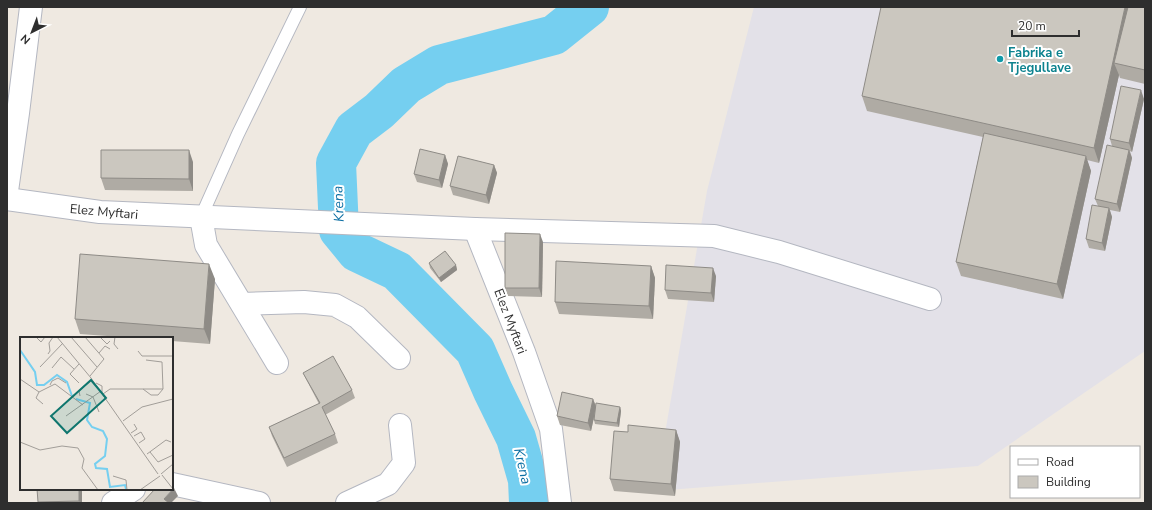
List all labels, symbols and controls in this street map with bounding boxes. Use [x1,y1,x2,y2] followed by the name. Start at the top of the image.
[12,12,52,52] north arrow
[1012,12,1079,38] scale bar
[1018,18,1046,34] text: 20 m
[18,31,34,47] text: N
[1008,44,1071,77] place label: Fabrika e Tjegullave
[995,54,1005,64] marker: Fabrika e Tjegullave
[328,185,349,223] water label: Krena
[69,200,139,224] street label: Elez Myftari
[489,286,531,357] street label: Elez Myftari
[20,337,173,490] inset map
[509,446,536,486] water label: Krena
[1010,446,1140,498] legend
[1046,454,1074,470] text: Road
[1046,474,1091,490] text: Building

